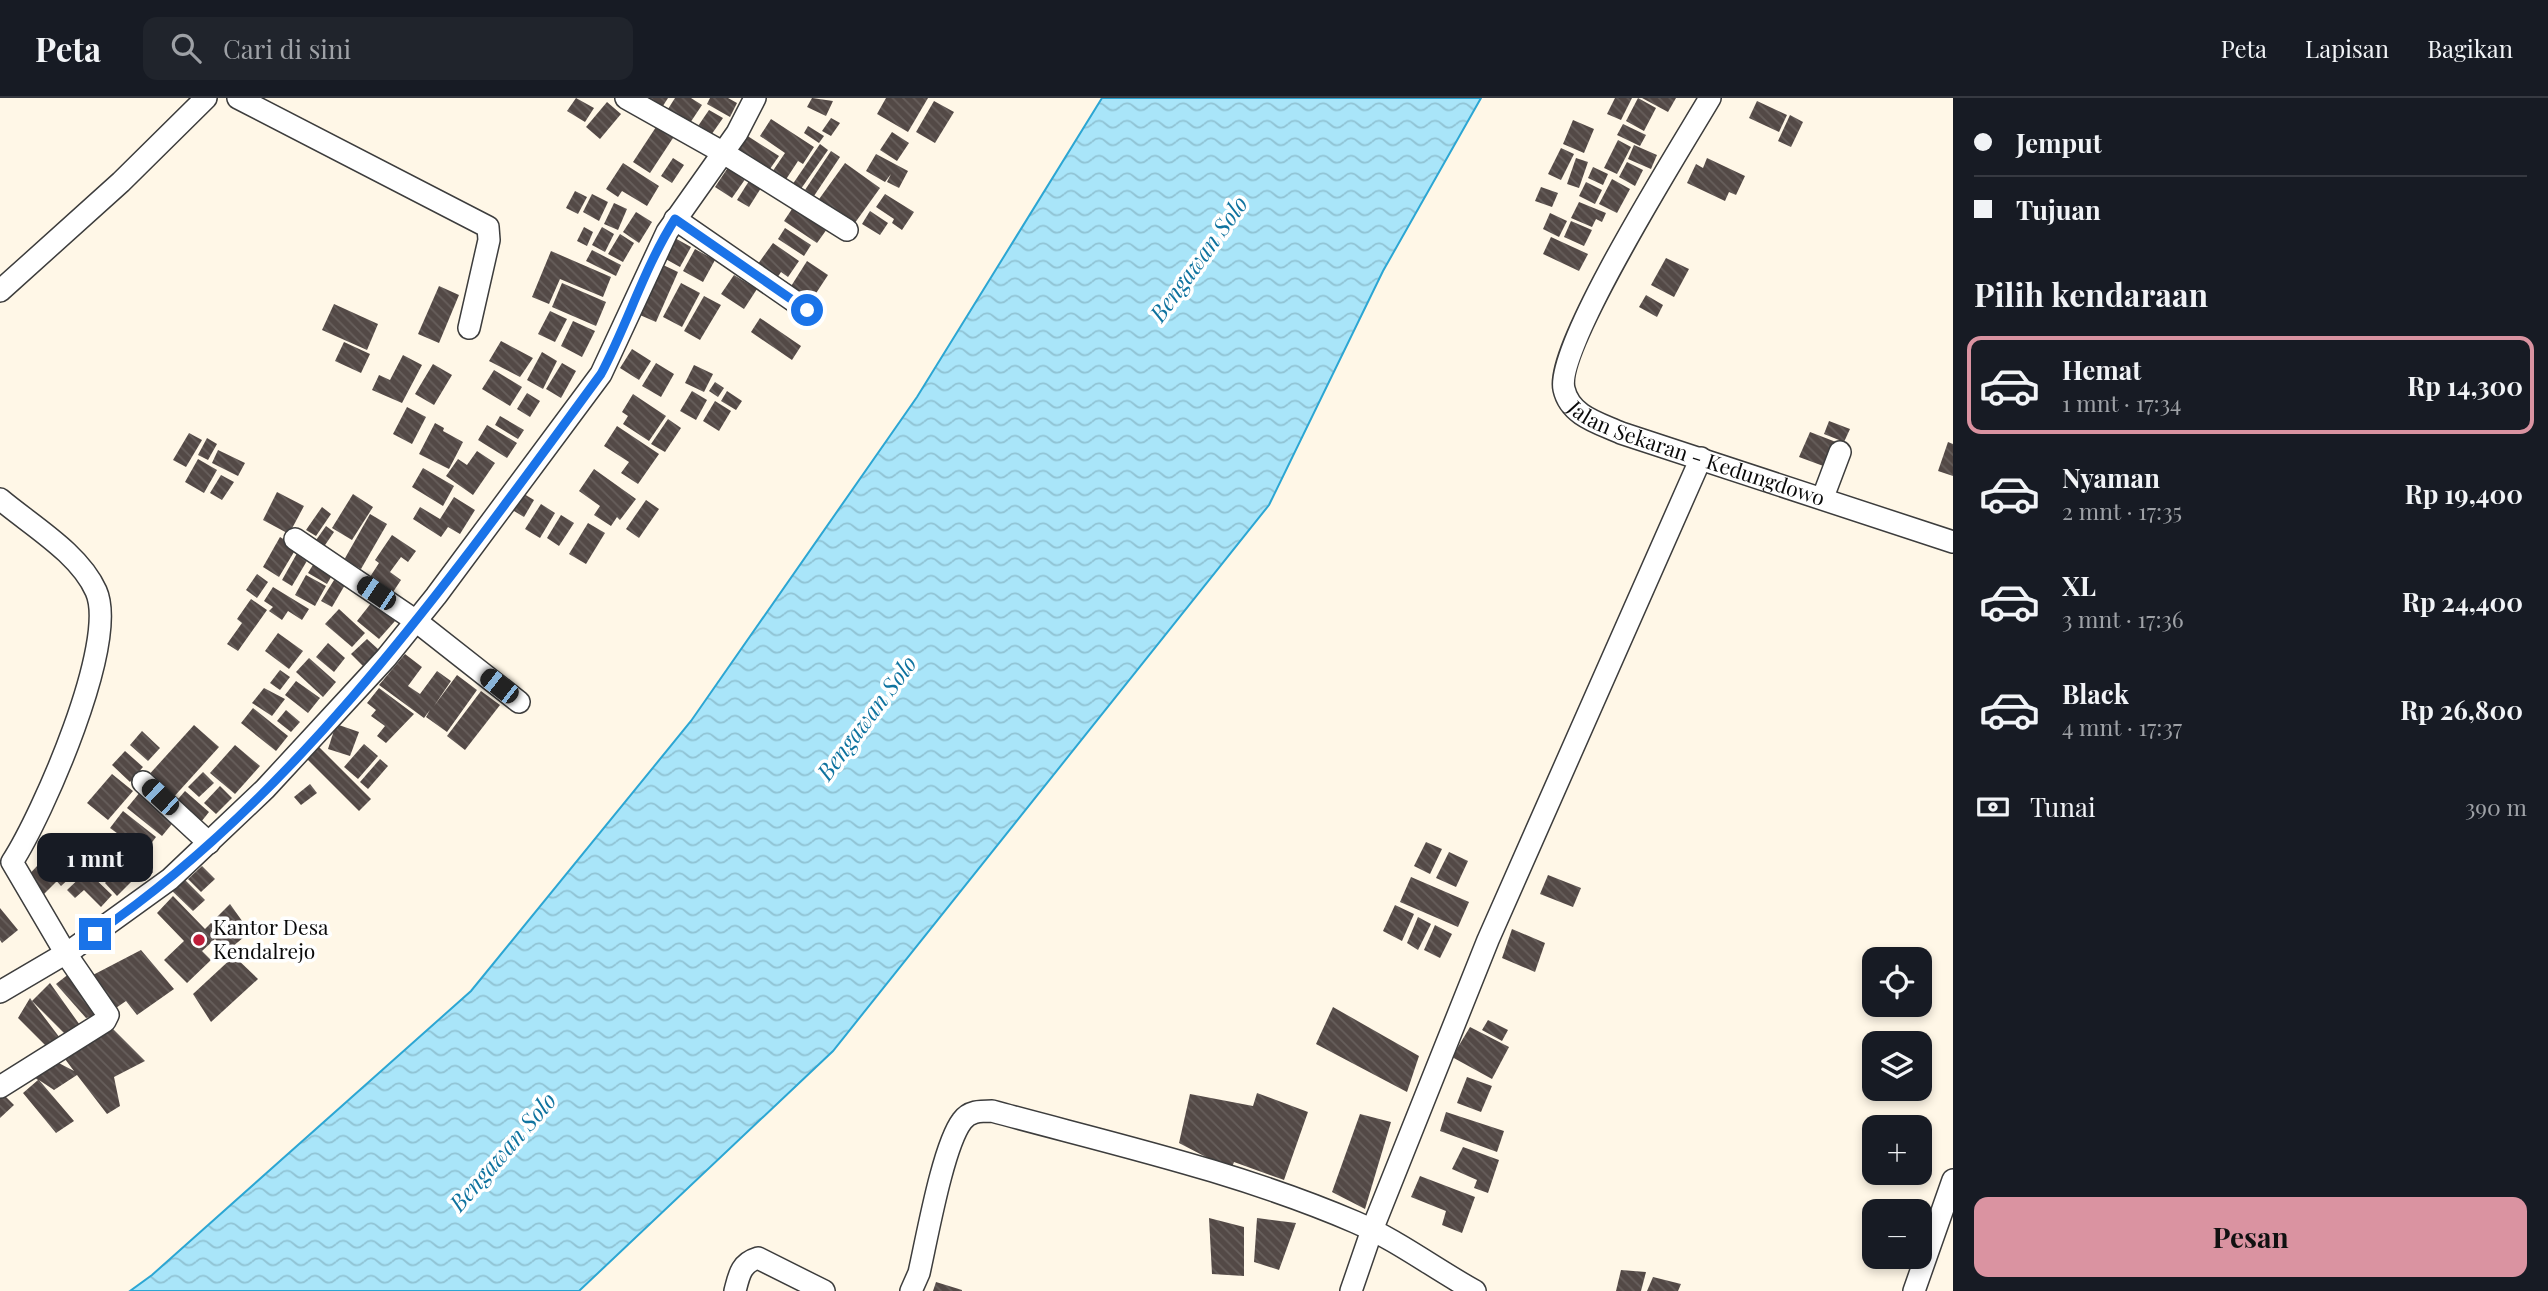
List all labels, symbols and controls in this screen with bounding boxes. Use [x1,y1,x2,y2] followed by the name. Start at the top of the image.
[143,17,633,80] search box
[35,26,101,70] text: Peta
[167,29,205,67] icon: search
[223,31,351,66] text: Cari di sini
[2221,32,2267,64] text: Peta
[2305,32,2389,64] text: Lapisan
[2427,32,2513,64] text: Bagikan
[2016,125,2102,160] text: Jemput
[1141,189,1254,328] water label: Bengawan Solo
[2016,192,2101,227] text: Tujuan
[1974,272,2208,315] text: Pilih kendaraan
[791,294,823,326] route start
[2062,352,2141,387] text: Hemat
[1978,354,2041,417] icon: car
[2407,368,2523,403] text: Rp 14,300
[2062,387,2181,418] text: 1 mnt · 17:34
[1562,393,1829,511] street label: Jalan Sekaran - Kedungdowo
[2062,460,2160,495] text: Nyaman
[1978,462,2041,525] icon: car
[2405,476,2523,511] text: Rp 19,400
[2062,495,2182,526] text: 2 mnt · 17:35
[2062,568,2096,603] text: XL
[1978,570,2041,633] icon: car
[353,573,400,613] car
[2402,584,2523,619] text: Rp 24,400
[2062,603,2184,634] text: 3 mnt · 17:36
[808,648,923,787] water label: Bengawan Solo
[476,665,523,707] car
[2062,676,2129,711] text: Black
[1978,678,2041,741] icon: car
[2400,692,2523,727] text: Rp 26,800
[2062,711,2182,742] text: 4 mnt · 17:37
[138,775,183,819] car
[1974,788,2012,826] icon: cash
[2030,789,2096,824] text: Tunai
[2465,791,2527,822] text: 390 m
[37,832,153,882] callout: 1 mnt
[66,842,124,873] text: 1 mnt
[213,912,329,964] place label: Kantor Desa Kendalrejo
[79,918,111,950] route end
[191,932,207,948] marker: Kantor Desa Kendalrejo
[1862,947,1932,1269] map controls
[1862,947,1932,1017] button: locate
[1862,1031,1932,1101] button: layers
[441,1085,562,1218] water label: Bengawan Solo
[1862,1115,1932,1185] button: +
[1974,1197,2527,1277] button: Pesan
[1862,1199,1932,1269] button: −

